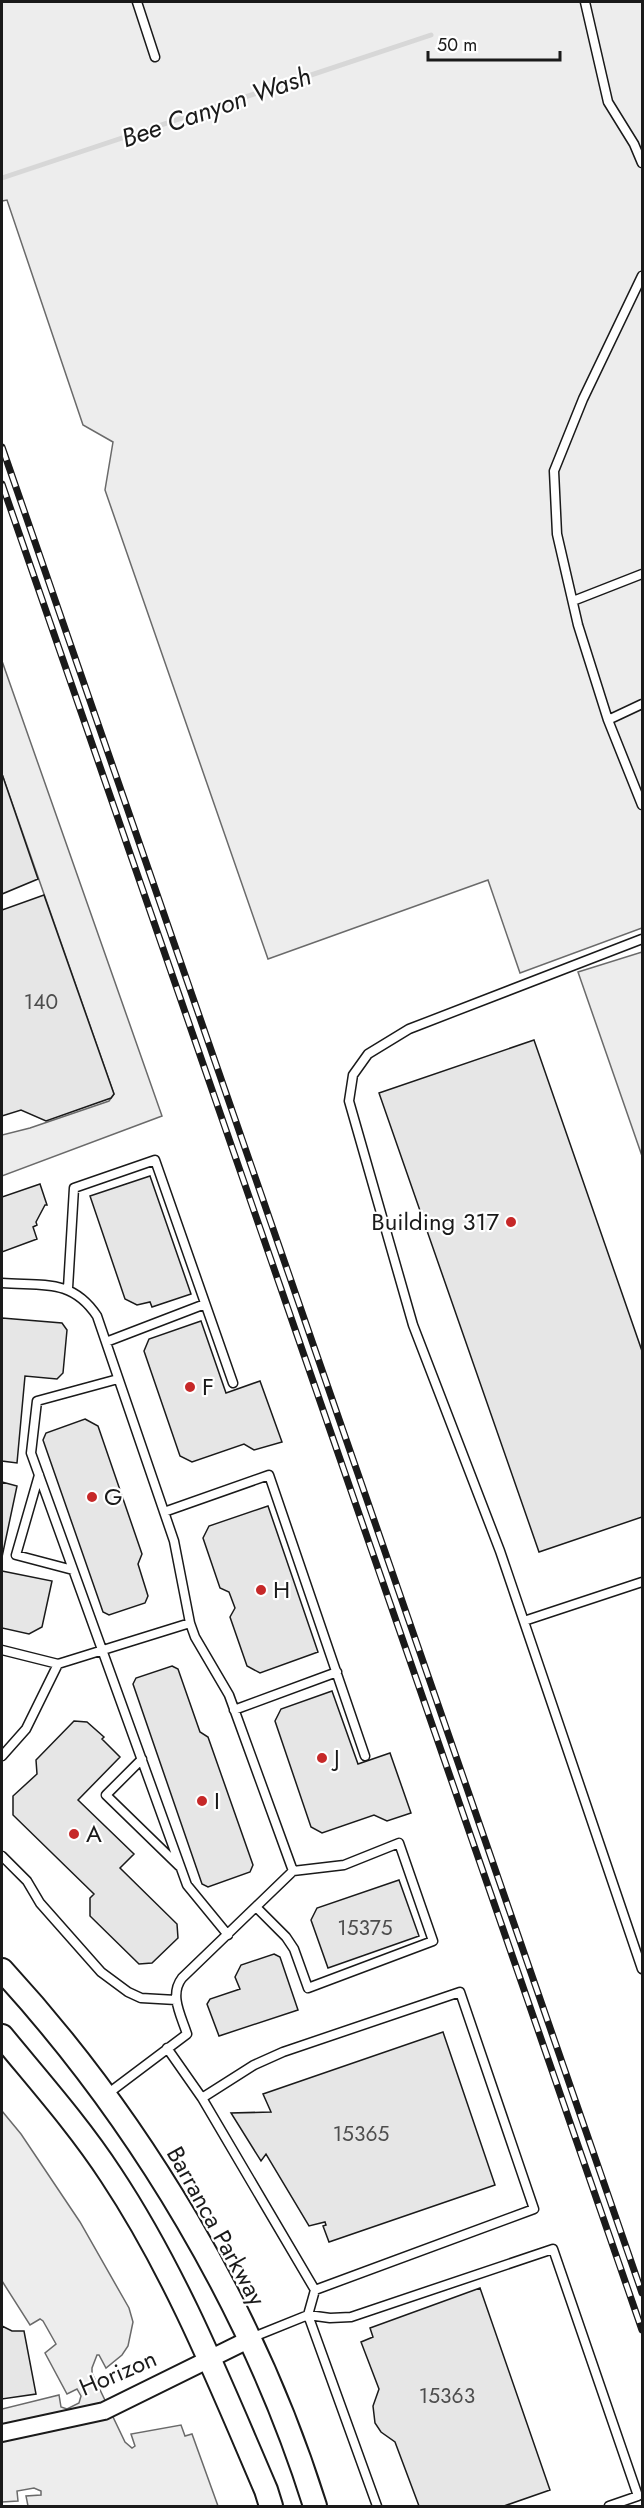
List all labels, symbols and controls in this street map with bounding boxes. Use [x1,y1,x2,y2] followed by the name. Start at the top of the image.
[428,24,560,62] scale bar
[437,32,477,58] text: 50 m
[116,57,316,157] water label: Bee Canyon Wash
[24,987,58,1017] house number: 140
[371,1204,499,1239] place label: Building 317
[504,1215,518,1229] marker: Building 317
[202,1369,214,1404] place label: F
[183,1380,197,1394] marker: F
[104,1479,123,1514] place label: G
[85,1490,99,1504] marker: G
[273,1572,290,1607] place label: H
[254,1583,268,1597] marker: H
[331,1740,340,1775] place label: J
[315,1751,329,1765] marker: J
[214,1783,220,1818] place label: I
[195,1794,209,1808] marker: I
[86,1816,102,1851] place label: A
[67,1827,81,1841] marker: A
[337,1913,393,1943] house number: 15375
[333,2119,389,2149] house number: 15365
[158,2140,275,2312] street label: Barranca Parkway
[74,2341,162,2404] street label: Horizon
[419,2381,475,2411] house number: 15363

